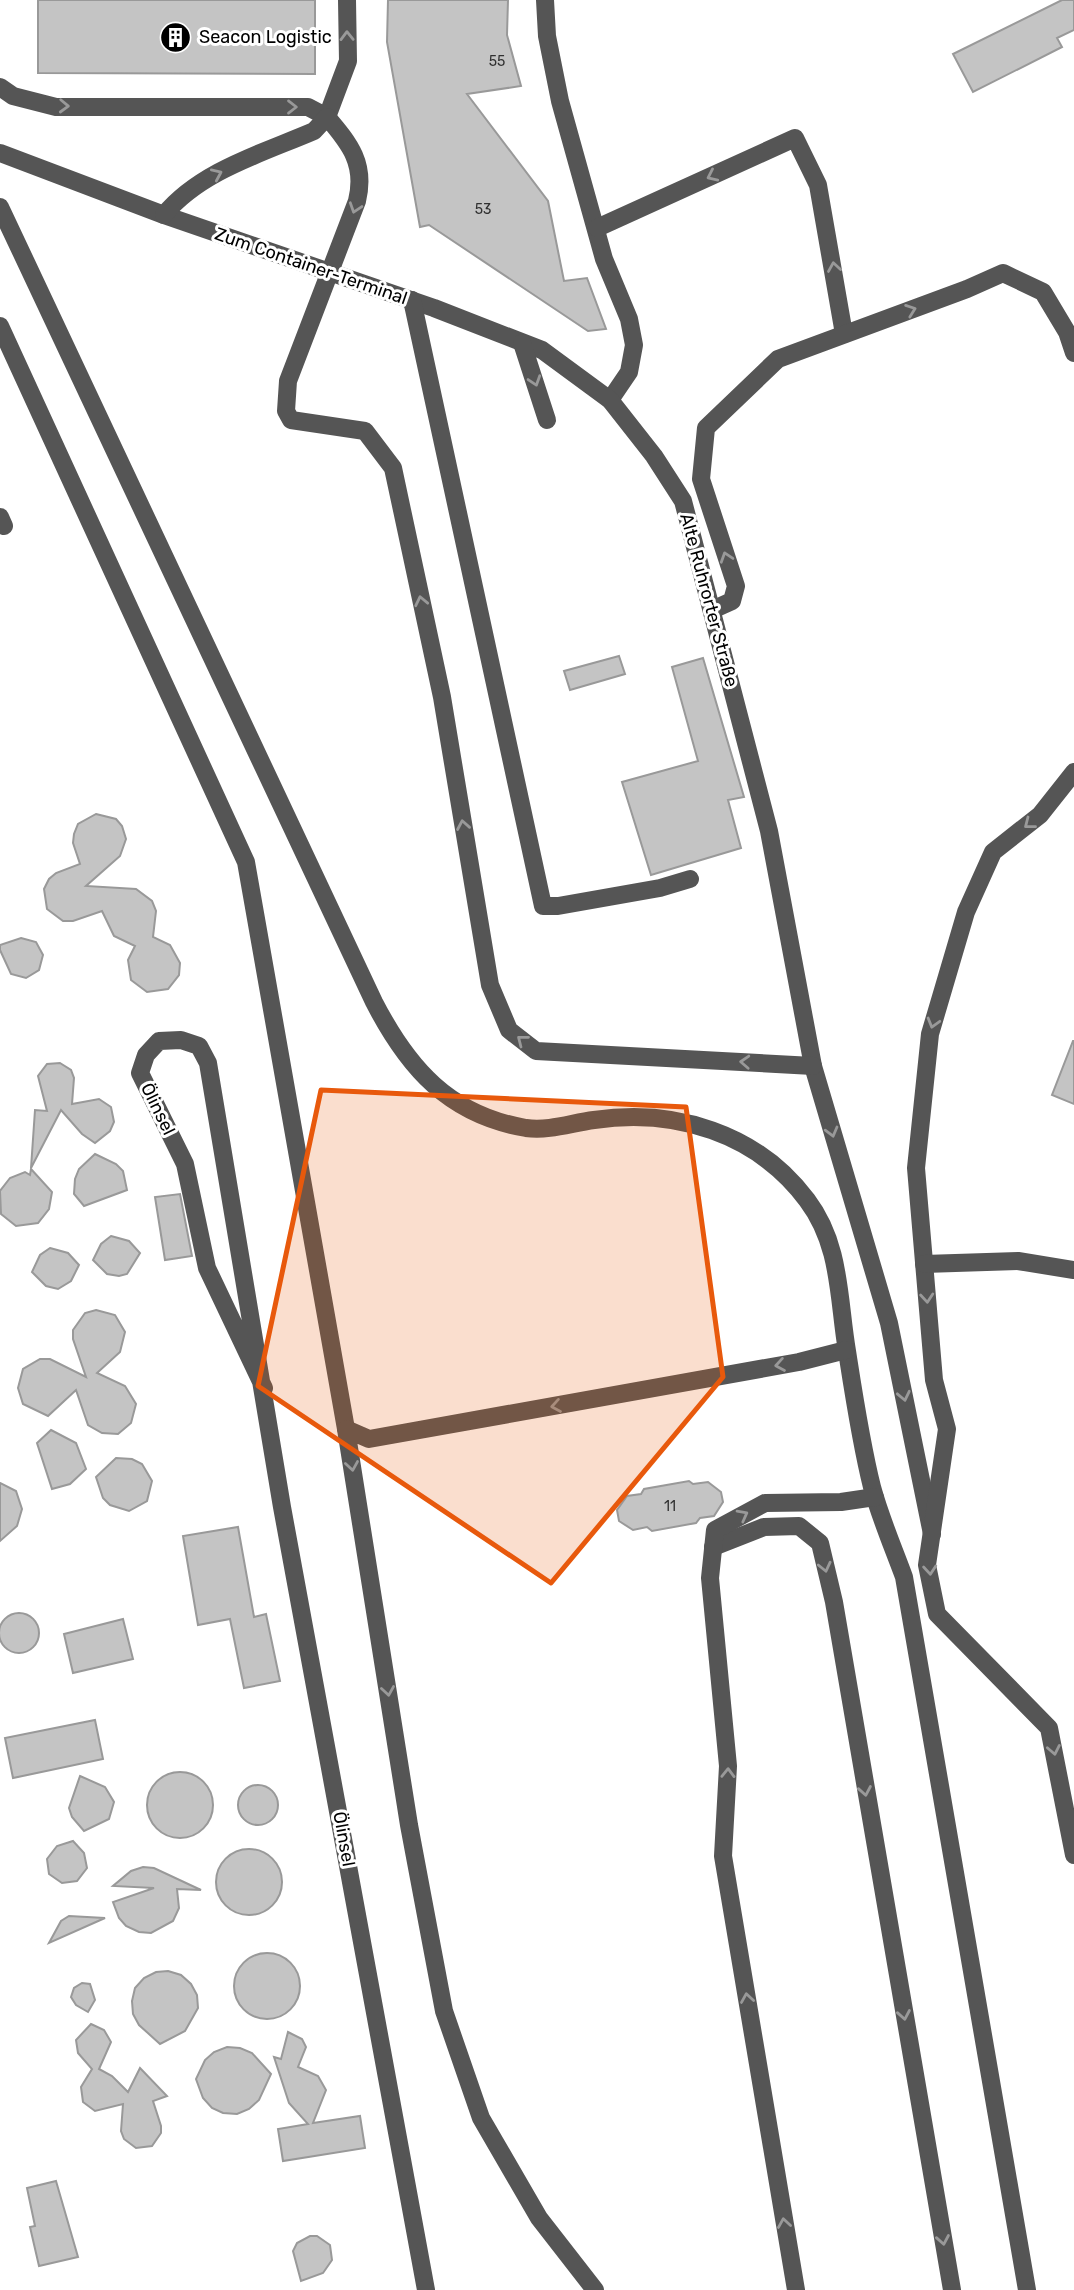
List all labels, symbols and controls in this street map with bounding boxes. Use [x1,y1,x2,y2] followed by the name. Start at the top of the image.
[159,20,193,54] building icon: Seacon Logistic
[199,26,332,48] place label: Seacon Logistic
[339,30,355,40] one-way arrow
[489,53,505,70] house number: 55
[59,99,70,114] one-way arrow
[287,99,298,115] one-way arrow
[210,168,222,182] one-way arrow
[707,168,719,182] one-way arrow
[348,201,363,213] one-way arrow
[475,201,491,218] house number: 53
[212,223,410,309] street label: Zum Container-Terminal
[827,261,842,273] one-way arrow
[905,304,917,318] one-way arrow
[527,375,541,387] one-way arrow
[675,511,743,689] street label: Alte Ruhrorter Straße
[720,552,735,564] one-way arrow
[415,595,429,607] one-way arrow
[1025,815,1037,828] one-way arrow
[456,819,471,830] one-way arrow
[927,1017,941,1029] one-way arrow
[517,1035,530,1048] one-way arrow
[739,1055,750,1070] one-way arrow
[136,1079,180,1139] street label: Ölinsel
[823,1125,838,1137] one-way arrow
[919,1292,934,1303] one-way arrow
[774,1357,786,1372] one-way arrow
[895,1390,910,1402] one-way arrow
[550,1397,562,1412] one-way arrow
[344,1460,359,1472] one-way arrow
[664,1498,676,1515] house number: 11
[736,1509,748,1523] one-way arrow
[817,1561,832,1573] one-way arrow
[922,1564,937,1576] one-way arrow
[380,1685,395,1697] one-way arrow
[1045,1744,1060,1756] one-way arrow
[720,1767,735,1778] one-way arrow
[857,1785,872,1797] one-way arrow
[328,1810,360,1868] street label: Ölinsel
[740,1992,755,2004] one-way arrow
[896,2009,911,2021] one-way arrow
[777,2217,792,2229] one-way arrow
[935,2234,950,2245] one-way arrow

